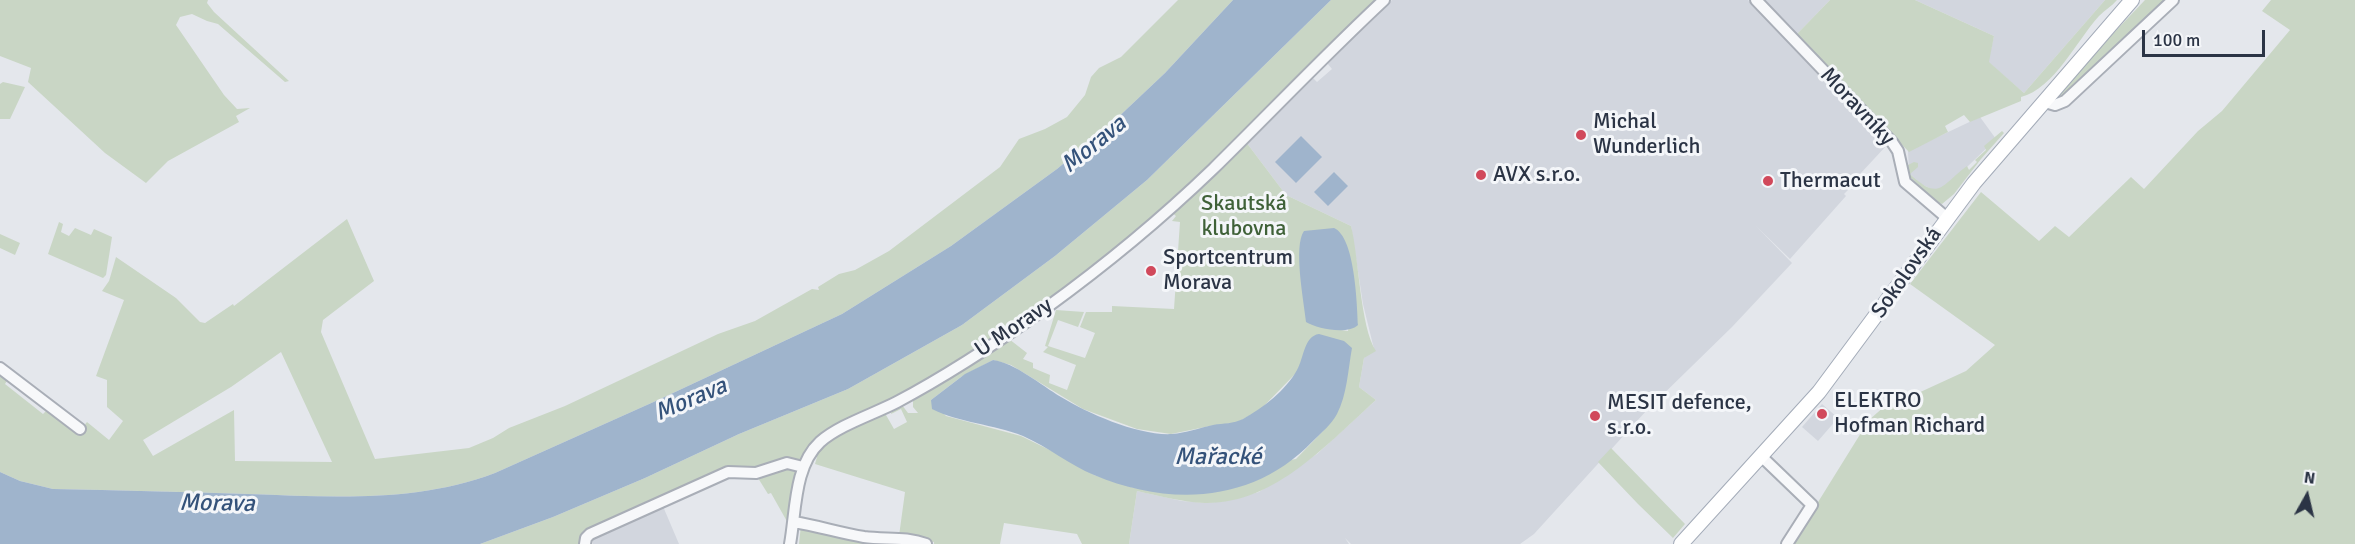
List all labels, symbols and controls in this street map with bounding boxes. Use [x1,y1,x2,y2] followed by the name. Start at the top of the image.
[2145,18,2268,56] scale bar
[2153,29,2200,51] text: 100 m
[1814,62,1900,152] street label: Moravníky
[1593,109,1700,160] place label: Michal Wunderlich
[1056,110,1132,180] water label: Morava
[1574,128,1588,142] marker: Michal Wunderlich
[1493,162,1581,188] place label: AVX s.r.o.
[1474,168,1488,182] marker: AVX s.r.o.
[1780,168,1881,194] place label: Thermacut
[1761,174,1775,188] marker: Thermacut
[1201,191,1287,242] park label: Skautská klubovna
[1866,222,1948,324] street label: Sokolovská
[1163,245,1293,296] place label: Sportcentrum Morava
[1144,264,1158,278] marker: Sportcentrum Morava
[970,293,1058,363] street label: U Moravy
[651,372,731,428] water label: Morava
[1834,388,1985,440] place label: ELEKTRO Hofman Richard
[1607,390,1752,442] place label: MESIT defence, s.r.o.
[1815,407,1829,421] marker: ELEKTRO Hofman Richard
[1588,409,1602,423] marker: MESIT defence, s.r.o.
[1174,444,1262,472] water label: Mařacké
[2277,466,2337,526] north arrow
[2303,467,2316,489] text: N
[179,489,255,519] water label: Morava

